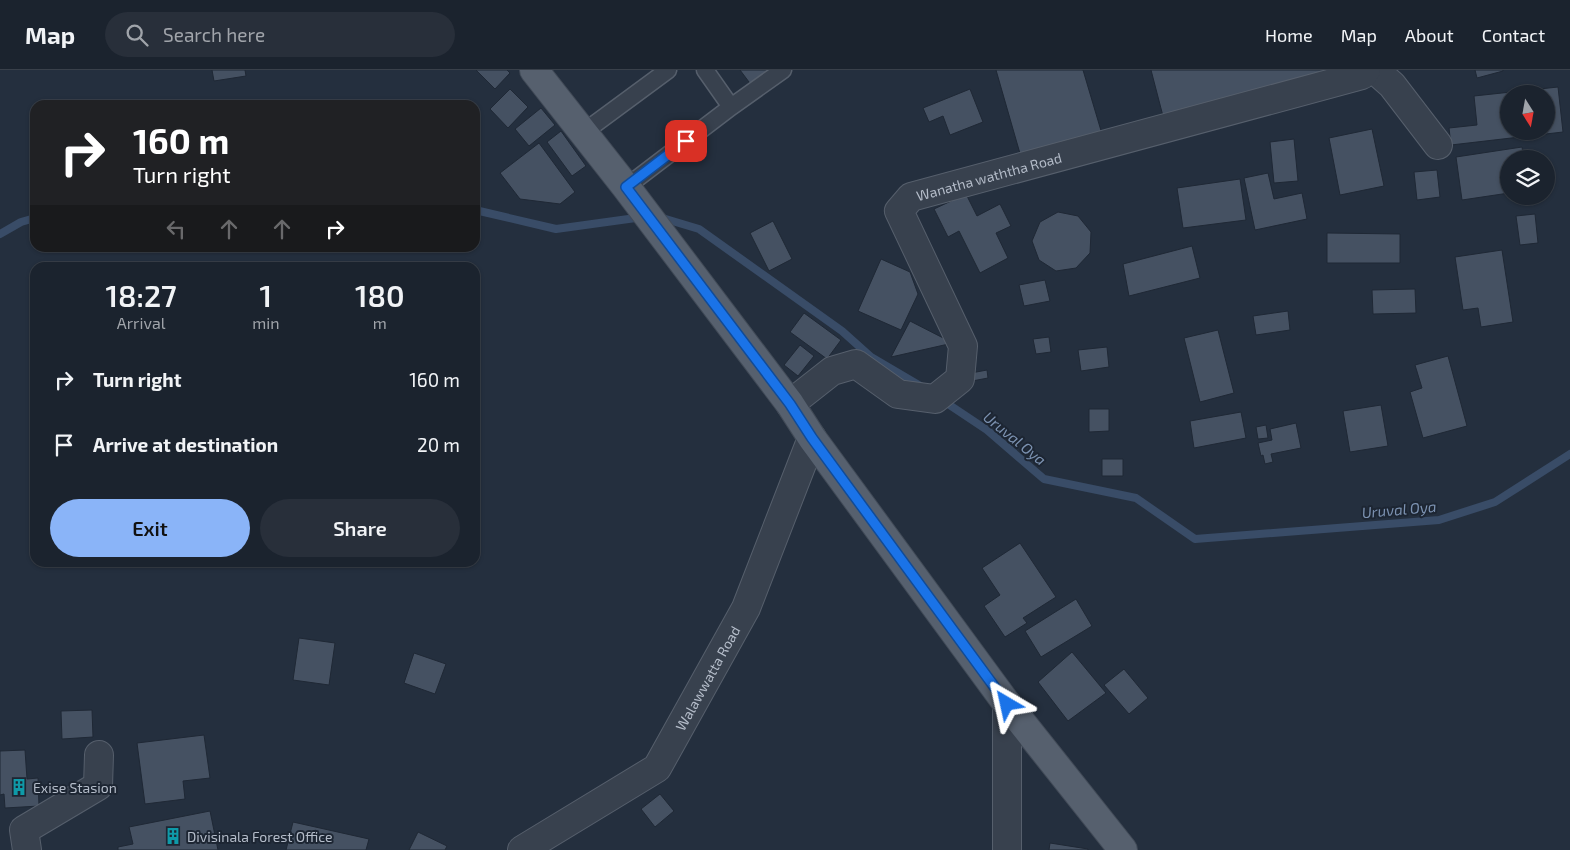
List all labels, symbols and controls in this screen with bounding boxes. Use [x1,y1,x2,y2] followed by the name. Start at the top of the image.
[105,12,455,57] search box
[25,20,75,49] text: Map
[123,21,151,49] icon: search
[163,23,265,46] text: Search here
[1265,24,1313,46] text: Home
[1341,24,1377,46] text: Map
[1405,24,1454,46] text: About
[1482,24,1545,46] text: Contact
[1500,85,1555,140] north arrow
[1500,85,1555,205] map controls
[133,119,229,161] text: 160 m
[50,120,115,185] icon: right
[665,120,707,162] pin
[672,127,700,155] icon: arrive
[914,148,1063,204] street label: Wanatha waththa Road
[1500,150,1555,205] button: layers
[133,161,231,187] text: Turn right
[162,215,190,243] icon: left
[215,215,243,243] icon: ahead
[268,215,296,243] icon: ahead
[321,215,349,243] icon: right
[105,277,177,313] text: 18:27
[260,277,272,313] text: 1
[355,277,405,313] text: 180
[117,313,165,332] text: Arrival
[252,313,279,332] text: min
[373,313,387,332] text: m
[50,366,78,394] icon: right
[93,368,181,391] text: Turn right
[409,368,460,391] text: 160 m
[980,407,1050,469] water label: Uruval Oya
[50,431,78,459] icon: arrive
[93,433,278,456] text: Arrive at destination
[417,433,460,456] text: 20 m
[1361,497,1437,522] water label: Uruval Oya
[50,499,250,557] button: Exit
[260,499,460,557] button: Share
[671,623,743,733] street label: Walawwatta Road
[980,677,1032,729] position arrow
[9,777,29,797] building icon: Exise Stasion
[33,779,117,796] place label: Exise Stasion
[163,826,183,846] building icon: Divisinala Forest Office
[187,828,332,845] place label: Divisinala Forest Office

